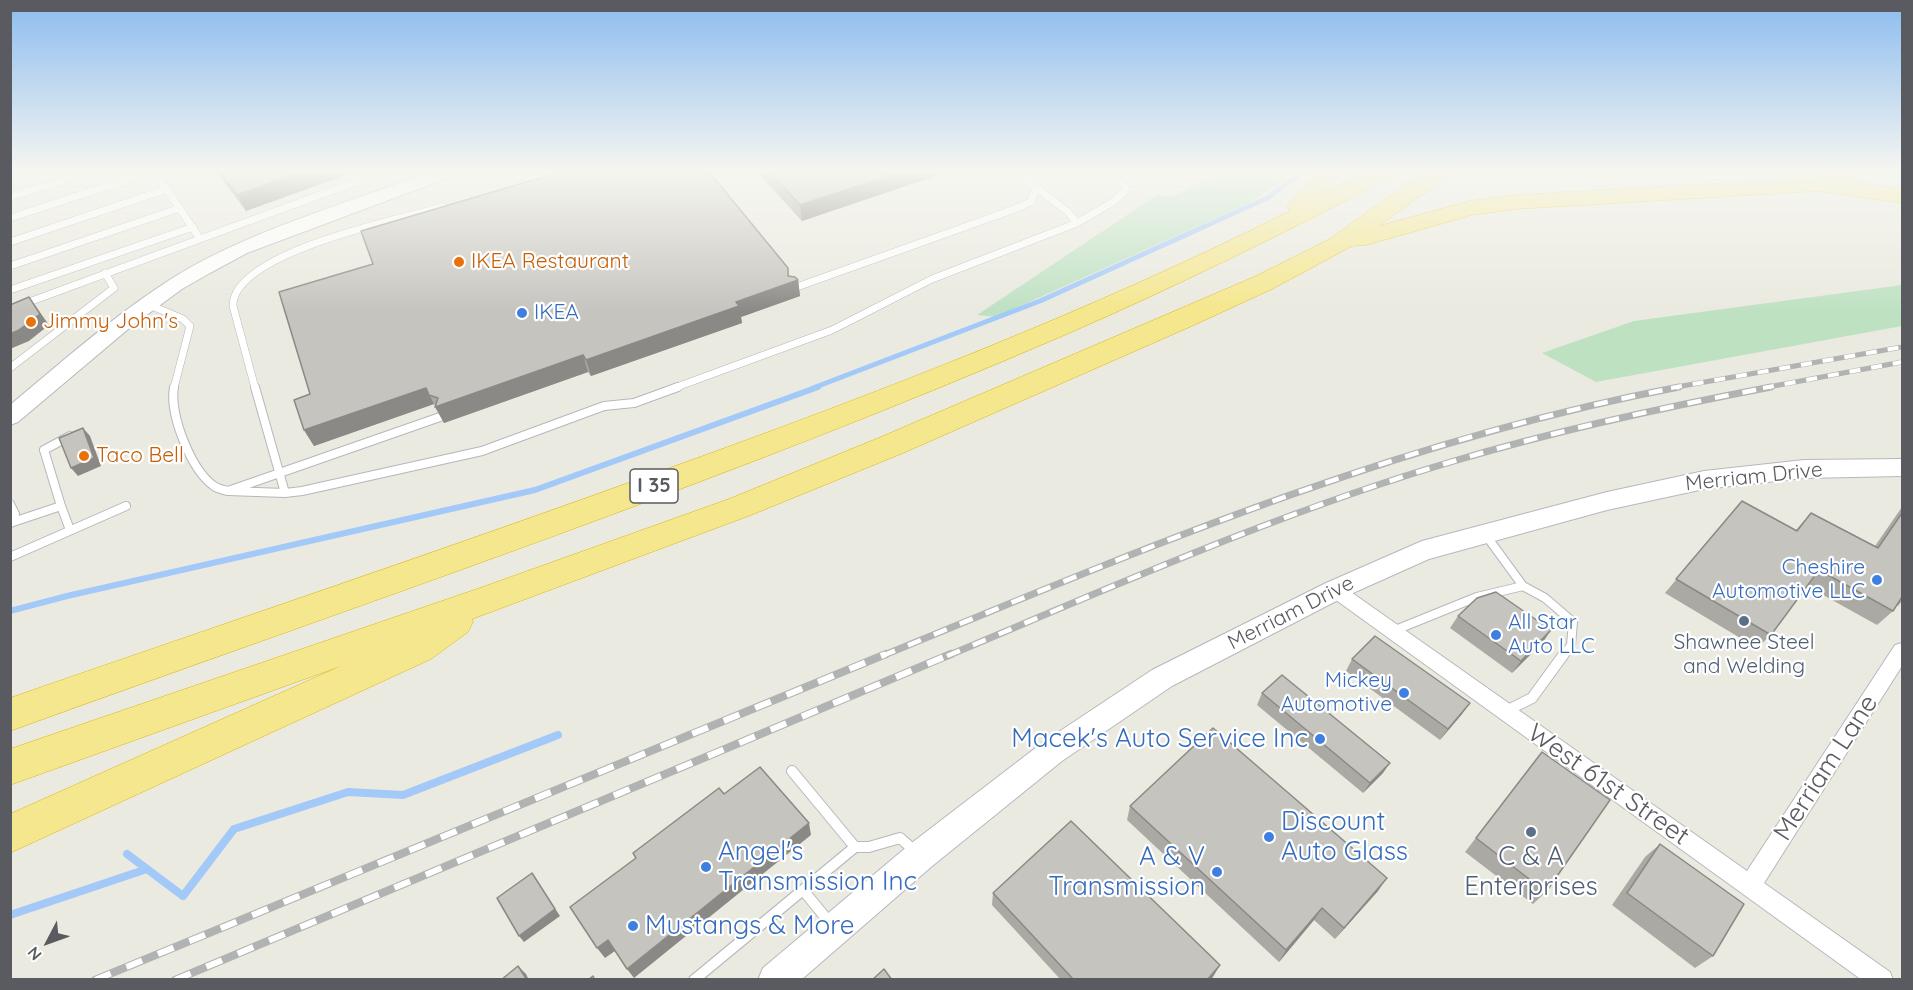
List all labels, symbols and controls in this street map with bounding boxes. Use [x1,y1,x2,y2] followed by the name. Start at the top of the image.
[471,249,629,275] place label: IKEA Restaurant
[452,255,466,269] marker: IKEA Restaurant
[534,300,579,326] place label: IKEA
[515,306,529,320] marker: IKEA
[43,309,178,335] place label: Jimmy John's
[24,315,38,329] marker: Jimmy John's
[96,443,184,469] place label: Taco Bell
[77,449,91,463] marker: Taco Bell
[1684,457,1824,497] street label: Merriam Drive
[630,469,678,503] road number: I 35
[1712,555,1865,605] place label: Cheshire Automotive LLC
[1224,570,1358,656] street label: Merriam Drive
[1870,573,1884,587] marker: Cheshire Automotive LLC
[1508,610,1595,660] place label: All Star Auto LLC
[1737,614,1751,628] marker: Shawnee Steel and Welding
[1489,628,1503,642] marker: All Star Auto LLC
[1673,630,1815,680] place label: Shawnee Steel and Welding
[1281,668,1392,718] place label: Mickey Automotive
[1397,686,1411,700] marker: Mickey Automotive
[1767,689,1885,847] street label: Merriam Lane
[1521,718,1695,852] street label: West 61st Street
[1011,723,1308,755] place label: Macek's Auto Service Inc
[1313,732,1327,746] marker: Macek's Auto Service Inc
[1281,806,1408,868] place label: Discount Auto Glass
[1524,825,1538,839] marker: C & A Enterprises
[1262,830,1276,844] marker: Discount Auto Glass
[718,836,917,898] place label: Angel's Transmission Inc
[1048,841,1205,903] place label: A & V Transmission
[1464,841,1598,903] place label: C & A Enterprises
[699,860,713,874] marker: Angel's Transmission Inc
[1210,865,1224,879] marker: A & V Transmission
[645,910,854,942] place label: Mustangs & More
[18,912,78,972] north arrow
[626,919,640,933] marker: Mustangs & More
[23,943,46,965] text: N

